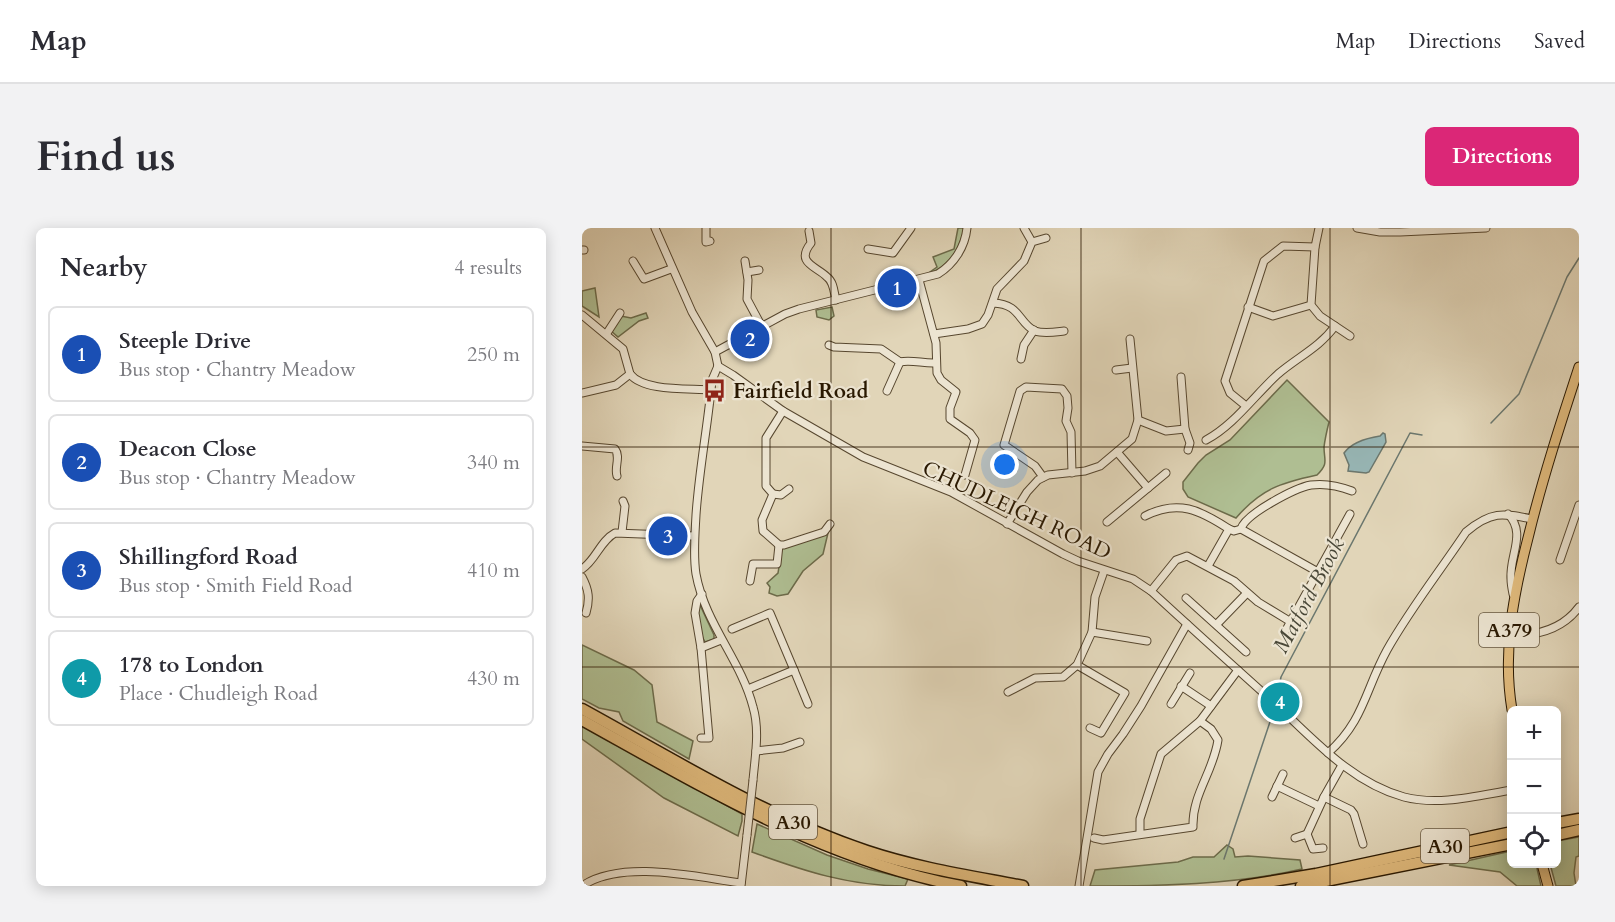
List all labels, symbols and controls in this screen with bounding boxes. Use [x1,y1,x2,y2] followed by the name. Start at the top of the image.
[30,22,87,60] text: Map
[1335,27,1375,56] text: Map
[1408,27,1501,56] text: Directions
[1534,27,1585,56] text: Saved
[1425,127,1579,186] button: Directions
[36,128,176,185] text: Find us
[60,250,148,285] text: Nearby
[454,254,522,281] text: 4 results
[878,266,916,310] pin: 1
[730,316,770,362] pin: 2
[119,326,251,356] text: Steeple Drive
[76,341,87,368] text: 1
[467,341,520,368] text: 250 m
[119,356,356,383] text: Bus stop · Chantry Meadow
[733,377,868,406] place label: Fairfield Road
[702,378,728,404] bus stop icon: Fairfield Road
[119,434,257,464] text: Deacon Close
[76,449,87,476] text: 2
[467,449,520,476] text: 340 m
[990,450,1019,479] your location
[918,454,1116,567] street label: CHUDLEIGH ROAD
[119,464,356,491] text: Bus stop · Chantry Meadow
[648,514,688,558] pin: 3
[1266,532,1352,659] water label: Matford Brook
[119,542,298,572] text: Shillingford Road
[76,557,87,584] text: 3
[467,557,520,584] text: 410 m
[119,572,352,599] text: Bus stop · Smith Field Road
[1479,613,1539,647] road number: A379
[119,650,264,680] text: 178 to London
[76,665,87,692] text: 4
[467,665,520,692] text: 430 m
[119,680,318,707] text: Place · Chudleigh Road
[1260,680,1300,724] pin: 4
[1507,706,1561,868] map controls
[1507,706,1561,760] button: +
[1507,760,1561,814] button: −
[769,805,817,839] road number: A30
[1507,814,1561,868] button: locate
[1421,829,1469,863] road number: A30

